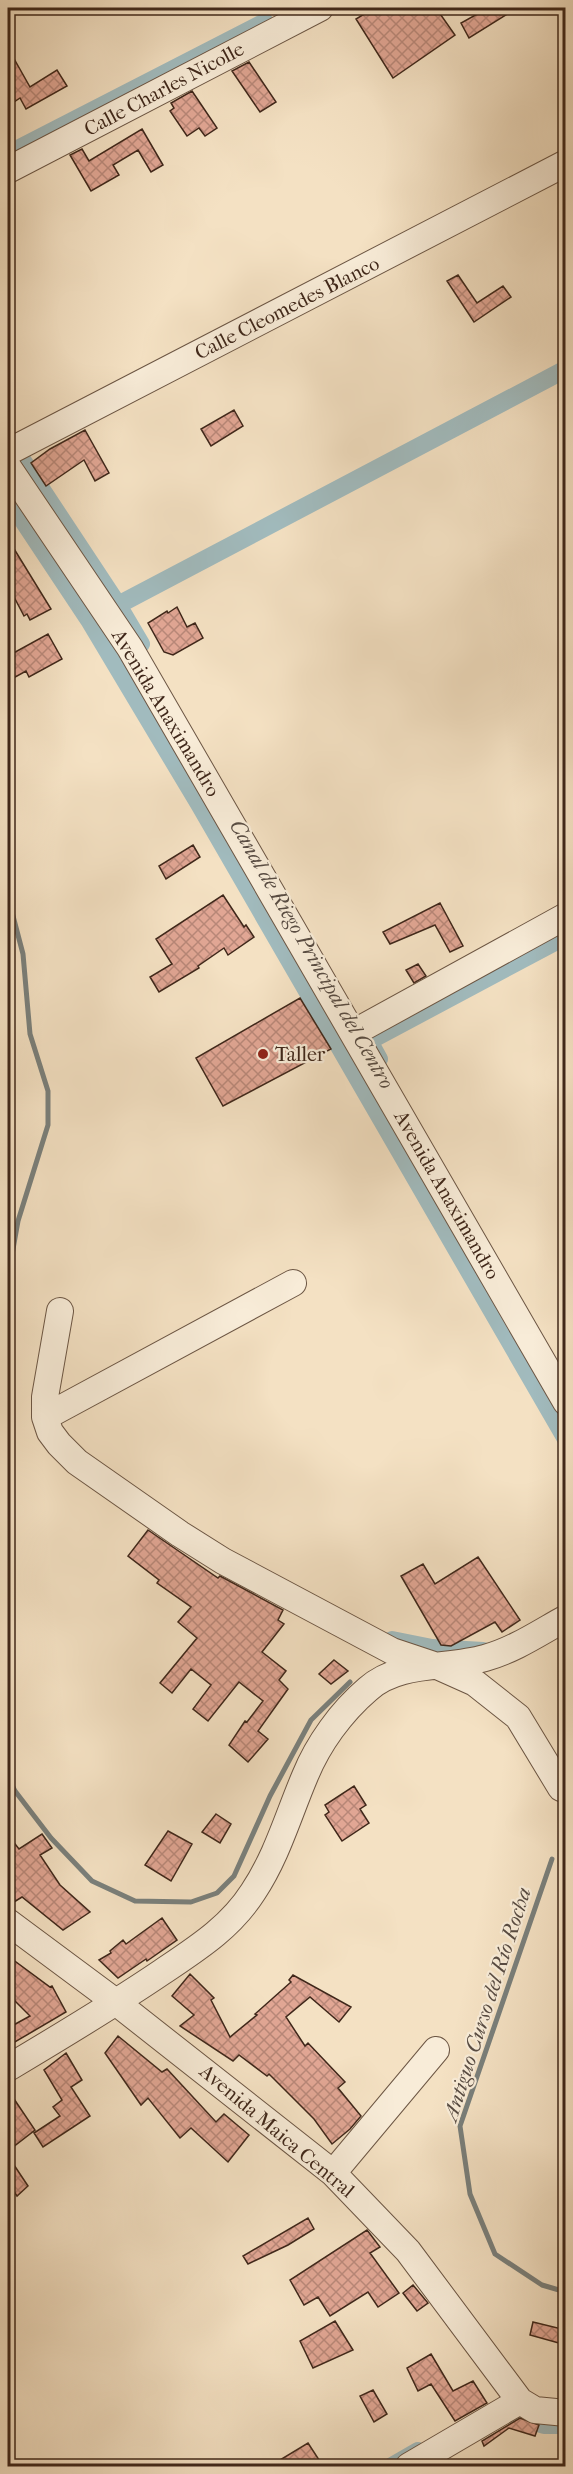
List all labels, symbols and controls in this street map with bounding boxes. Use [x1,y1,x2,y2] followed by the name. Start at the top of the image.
[80,37,248,141] street label: Calle Charles Nicolle
[191,251,383,365] street label: Calle Cleomedes Blanco
[106,624,225,801] street label: Avenida Anaximandro
[225,815,399,1093] water label: Canal de Riego Principal del Centro
[275,1043,326,1066] place label: Taller
[256,1047,270,1061] marker: Taller
[389,1106,505,1283] street label: Avenida Anaximandro
[437,1885,536,2126] water label: Antiguo Curso del Río Rocha
[194,2059,359,2203] street label: Avenida Maica Central

